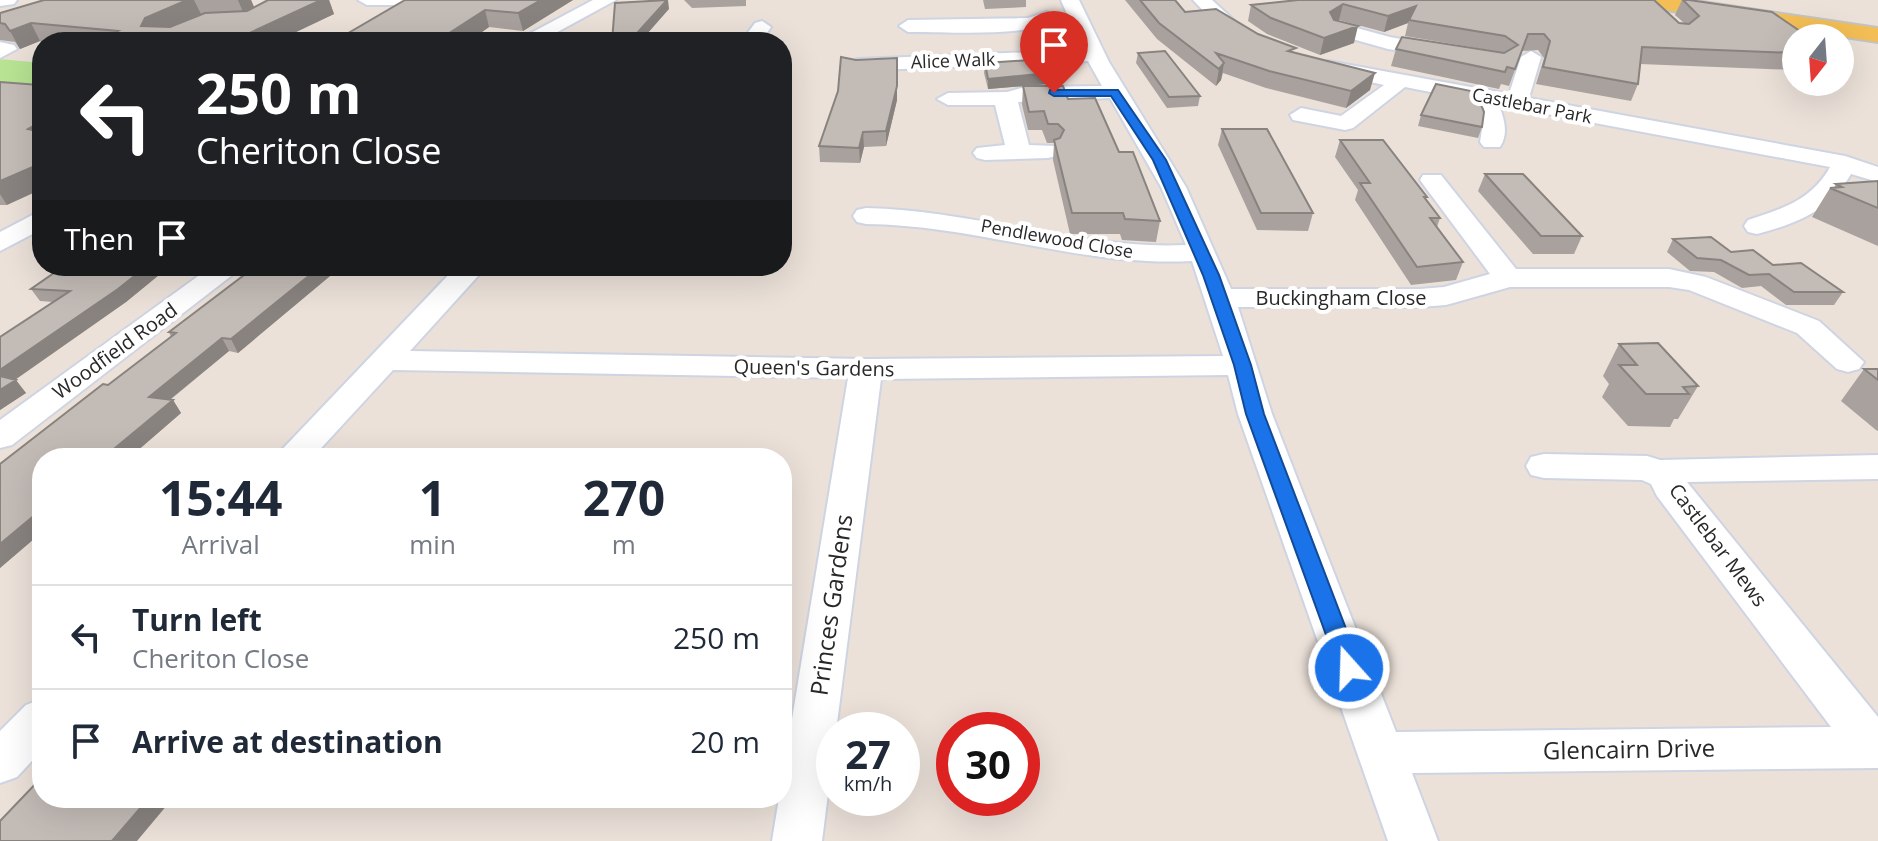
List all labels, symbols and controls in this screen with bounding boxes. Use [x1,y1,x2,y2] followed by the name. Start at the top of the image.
[1020,11,1088,93] pin
[1032,23,1076,67] icon: arrive
[1782,24,1854,96] north arrow
[1782,24,1854,96] map controls
[910,47,996,73] street label: Alice Walk
[196,54,362,130] text: 250 m
[64,64,168,168] icon: left
[1470,82,1595,129] street label: Castlebar Park
[196,126,441,175] text: Cheriton Close
[979,213,1135,263] street label: Pendlewood Close
[150,216,194,260] icon: arrive
[64,218,134,259] text: Then
[1256,284,1426,311] street label: Buckingham Close
[47,296,183,405] street label: Woodfield Road
[733,353,895,382] street label: Queen's Gardens
[159,465,282,530] text: 15:44
[419,465,446,530] text: 1
[583,465,665,530] text: 270
[1663,478,1774,612] street label: Castlebar Mews
[801,512,860,697] street label: Princes Gardens
[181,526,260,562] text: Arrival
[409,526,456,562] text: min
[612,526,636,562] text: m
[132,599,262,640] text: Turn left
[64,615,108,659] icon: left
[673,617,760,658] text: 250 m
[1307,626,1391,710] position arrow
[132,640,309,676] text: Cheriton Close
[936,712,1040,816] speed limit sign: 30
[64,719,108,763] icon: arrive
[132,721,443,762] text: Arrive at destination
[690,721,760,762] text: 20 m
[845,726,891,781] text: 27
[1543,731,1715,766] street label: Glencairn Drive
[844,770,892,797] text: km/h

